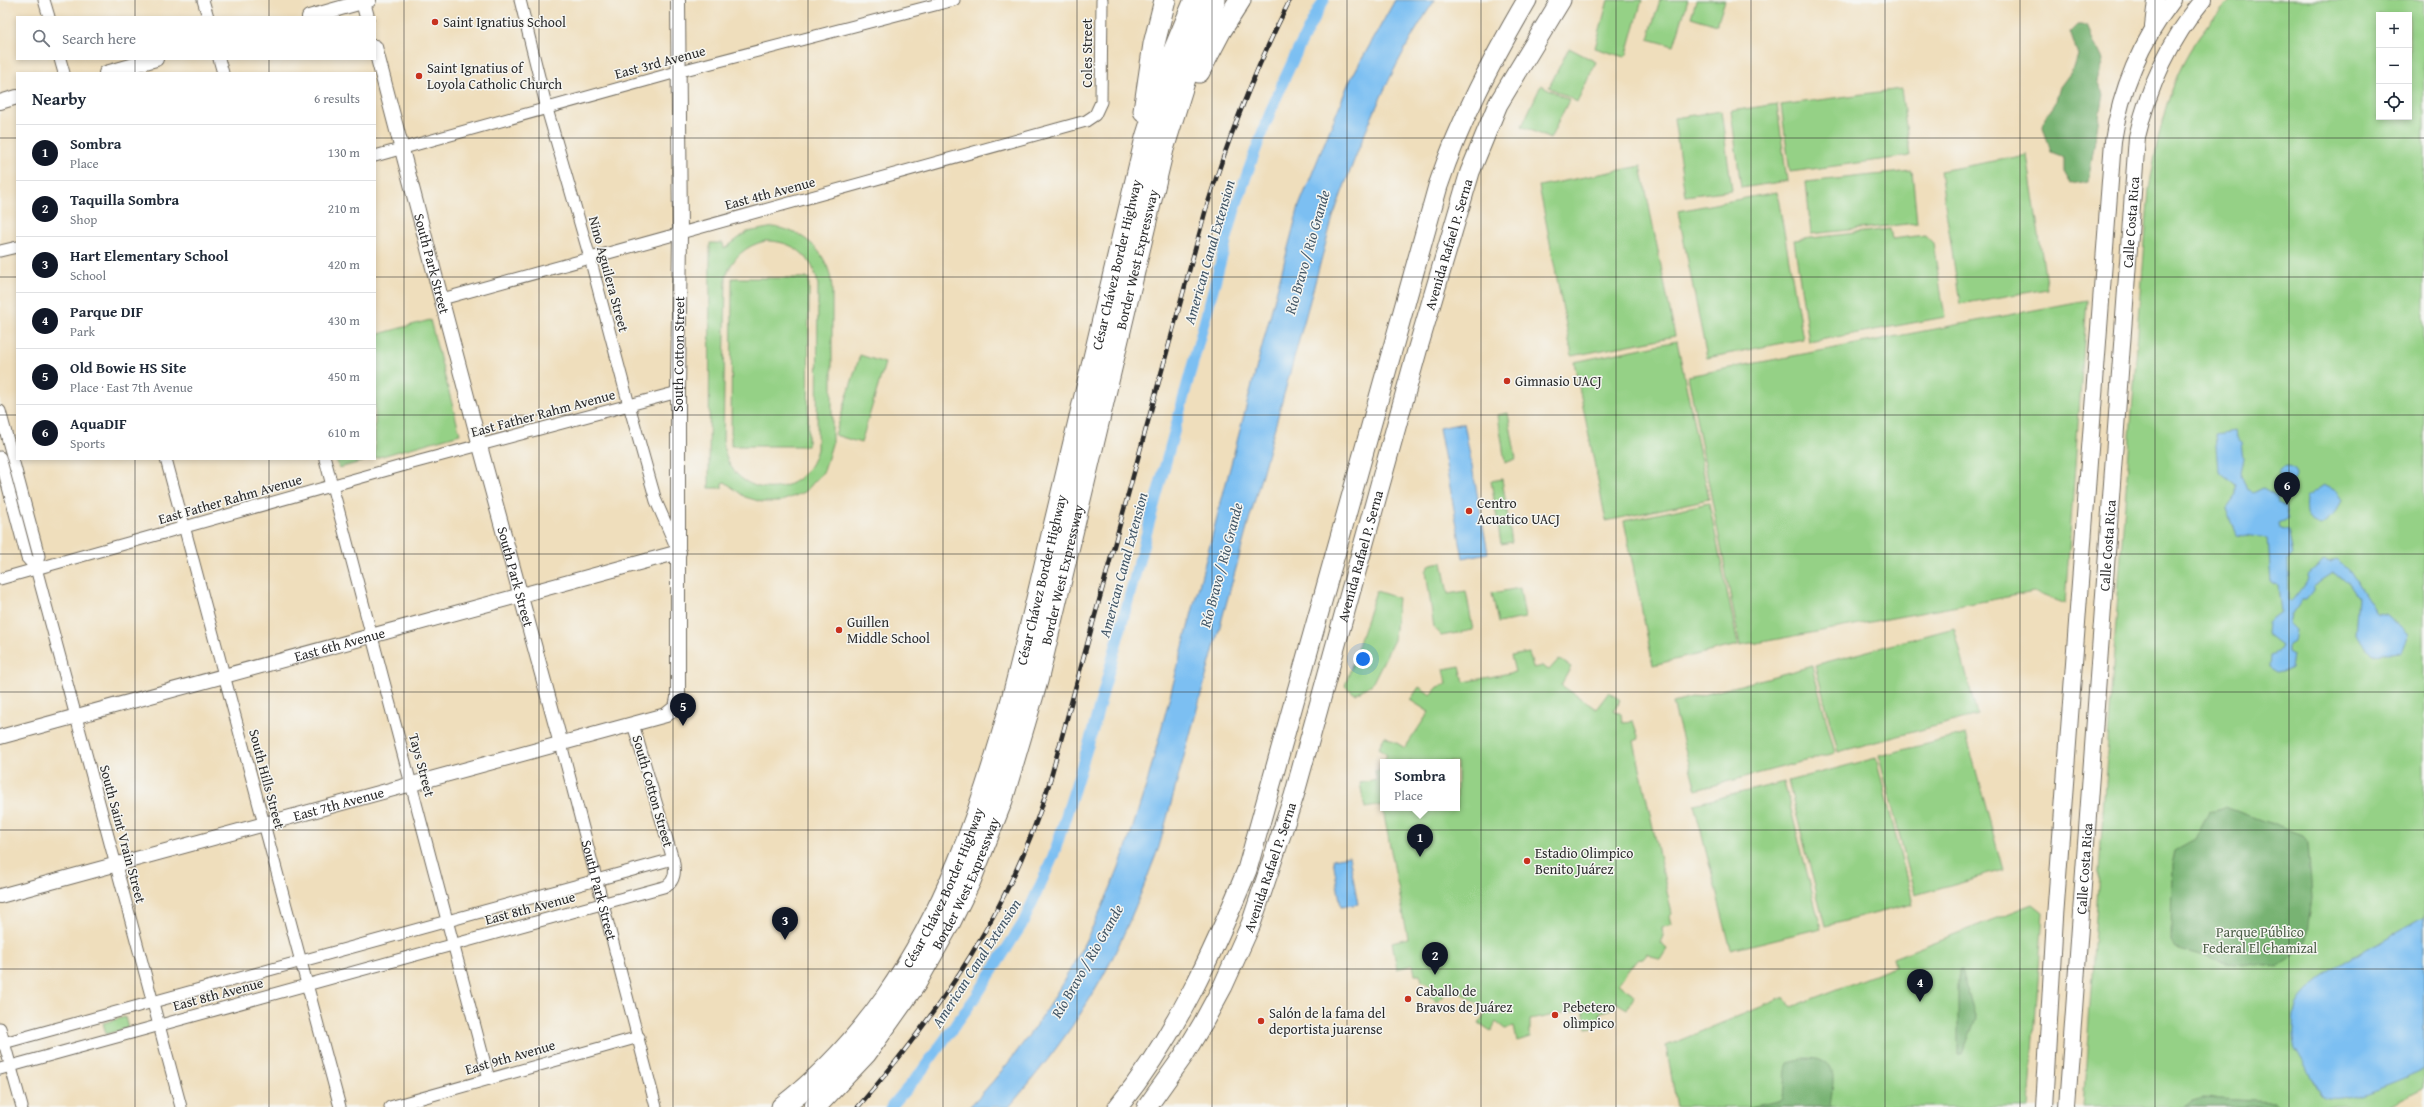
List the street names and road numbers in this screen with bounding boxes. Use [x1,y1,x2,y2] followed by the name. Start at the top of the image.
[1077,18,1097,88] street label: Coles Street
[612,40,708,84] street label: East 3rd Avenue
[723,171,818,215] street label: East 4th Avenue
[1420,176,1478,312] street label: Avenida Rafael P. Serna
[2118,176,2144,269] street label: Calle Costa Rica
[1087,177,1146,352] street label: César Chávez Border Highway
[1111,187,1163,332] street label: Border West Expressway
[409,211,455,316] street label: South Park Street
[584,214,634,334] street label: Nino Aguilera Street
[668,296,689,412] street label: South Cotton Street
[469,384,618,442] street label: East Father Rahm Avenue
[156,469,305,529] street label: East Father Rahm Avenue
[1333,488,1388,624] street label: Avenida Rafael P. Serna
[1011,492,1071,667] street label: César Chávez Border Highway
[2094,499,2121,592] street label: Calle Costa Rica
[1036,503,1088,647] street label: Border West Expressway
[492,524,539,629] street label: South Park Street
[292,622,388,666] street label: East 6th Avenue
[244,727,290,831] street label: South Hills Street
[404,731,440,799] street label: Tays Street
[627,733,679,849] street label: South Cotton Street
[95,763,151,905] street label: South Saint Vrain Street
[291,782,387,826] street label: East 7th Avenue
[1239,799,1301,935] street label: Avenida Rafael P. Serna
[898,805,989,972] street label: César Chávez Border Highway
[927,814,1004,953] street label: Border West Expressway
[2071,822,2098,915] street label: Calle Costa Rica
[577,838,622,943] street label: South Park Street
[483,886,578,930] street label: East 8th Avenue
[171,972,266,1016] street label: East 8th Avenue
[463,1034,558,1079] street label: East 9th Avenue

